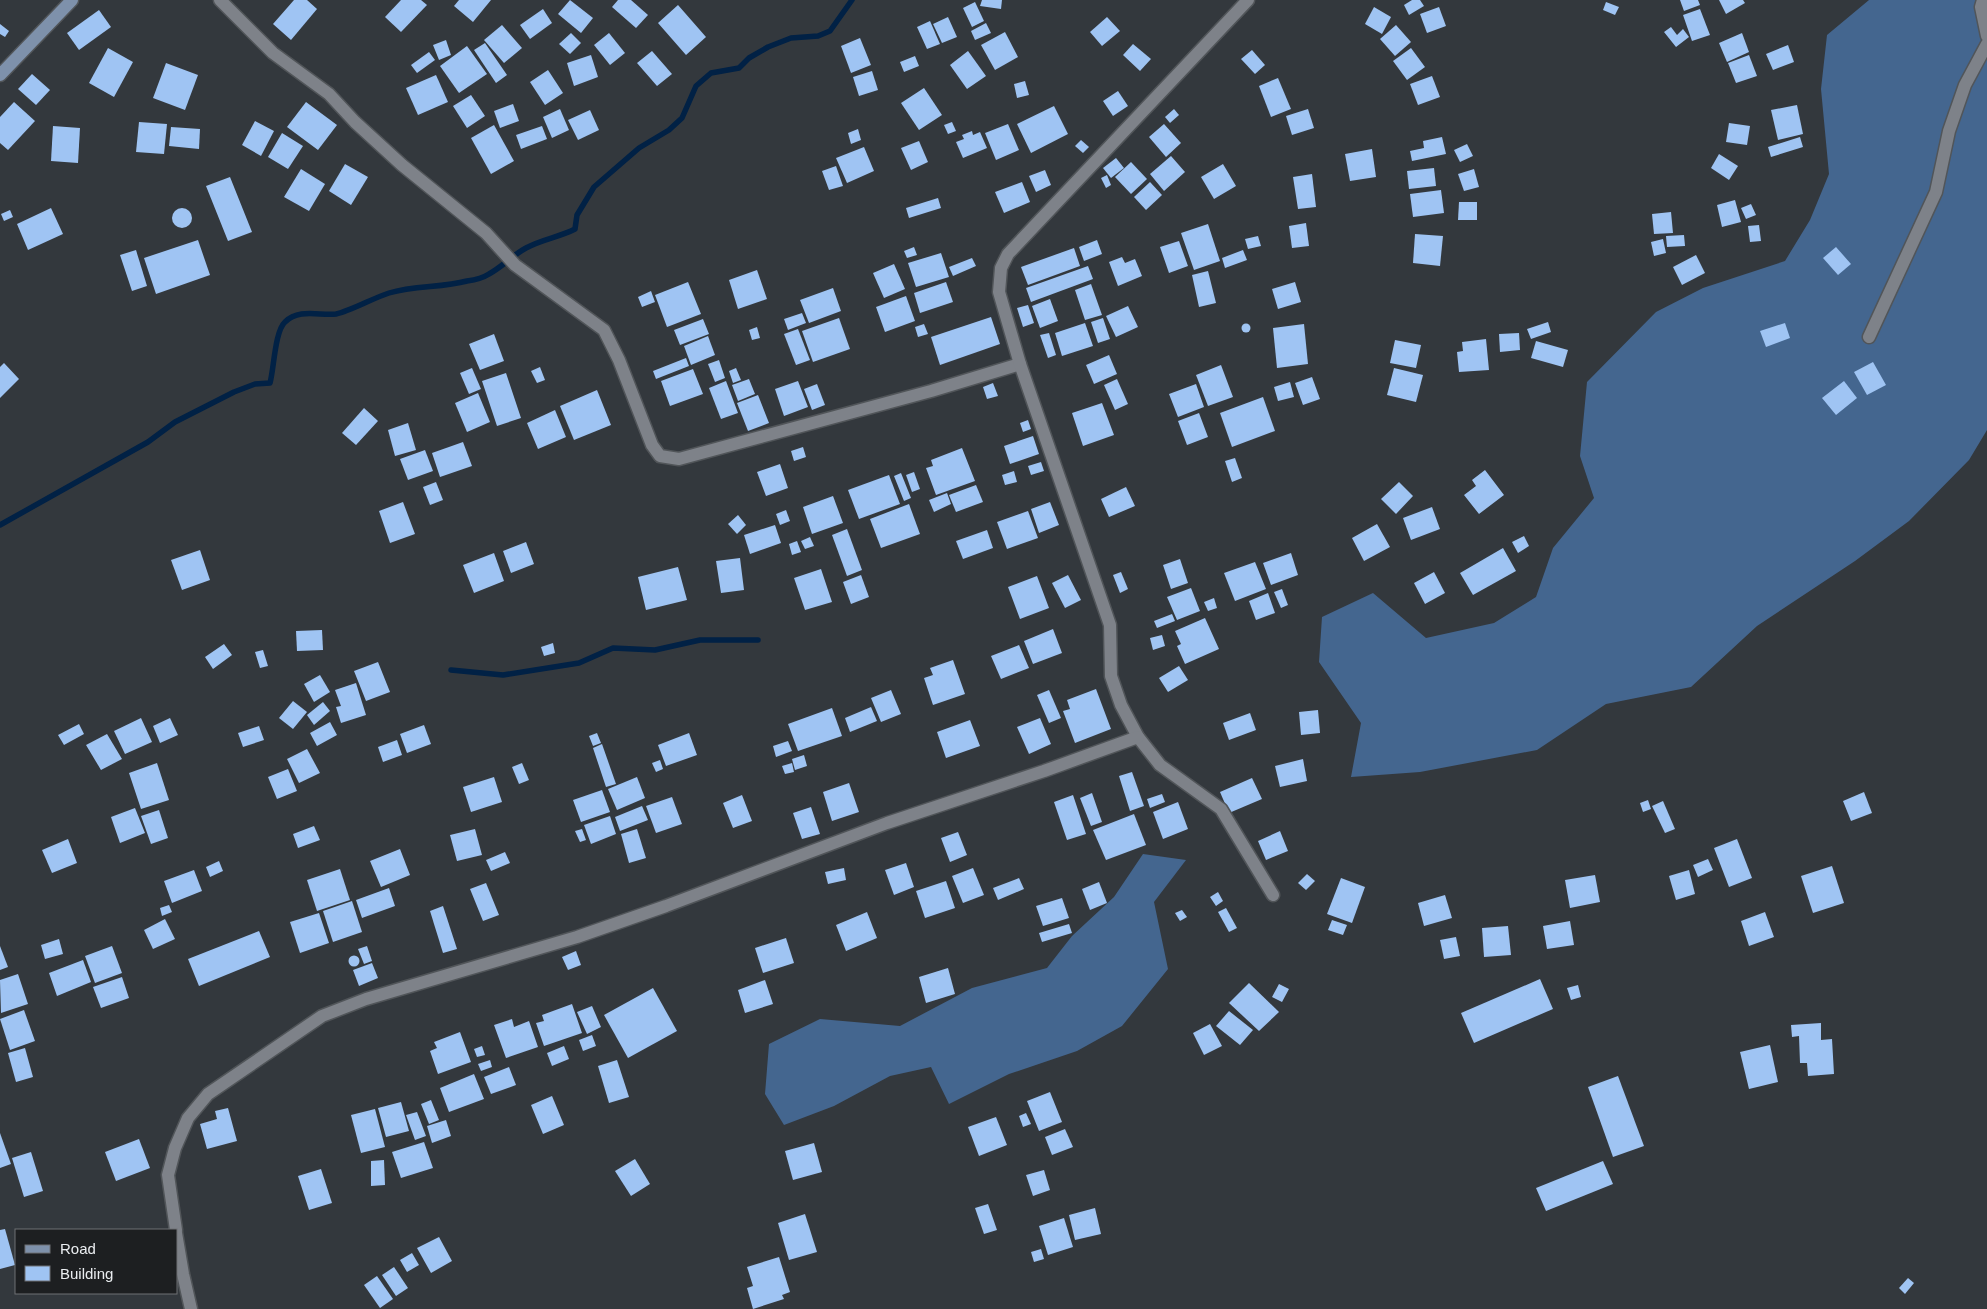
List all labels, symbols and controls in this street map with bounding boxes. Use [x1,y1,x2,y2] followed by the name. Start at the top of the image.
[15,1229,178,1294] legend
[60,1240,96,1257] text: Road
[60,1265,113,1282] text: Building

